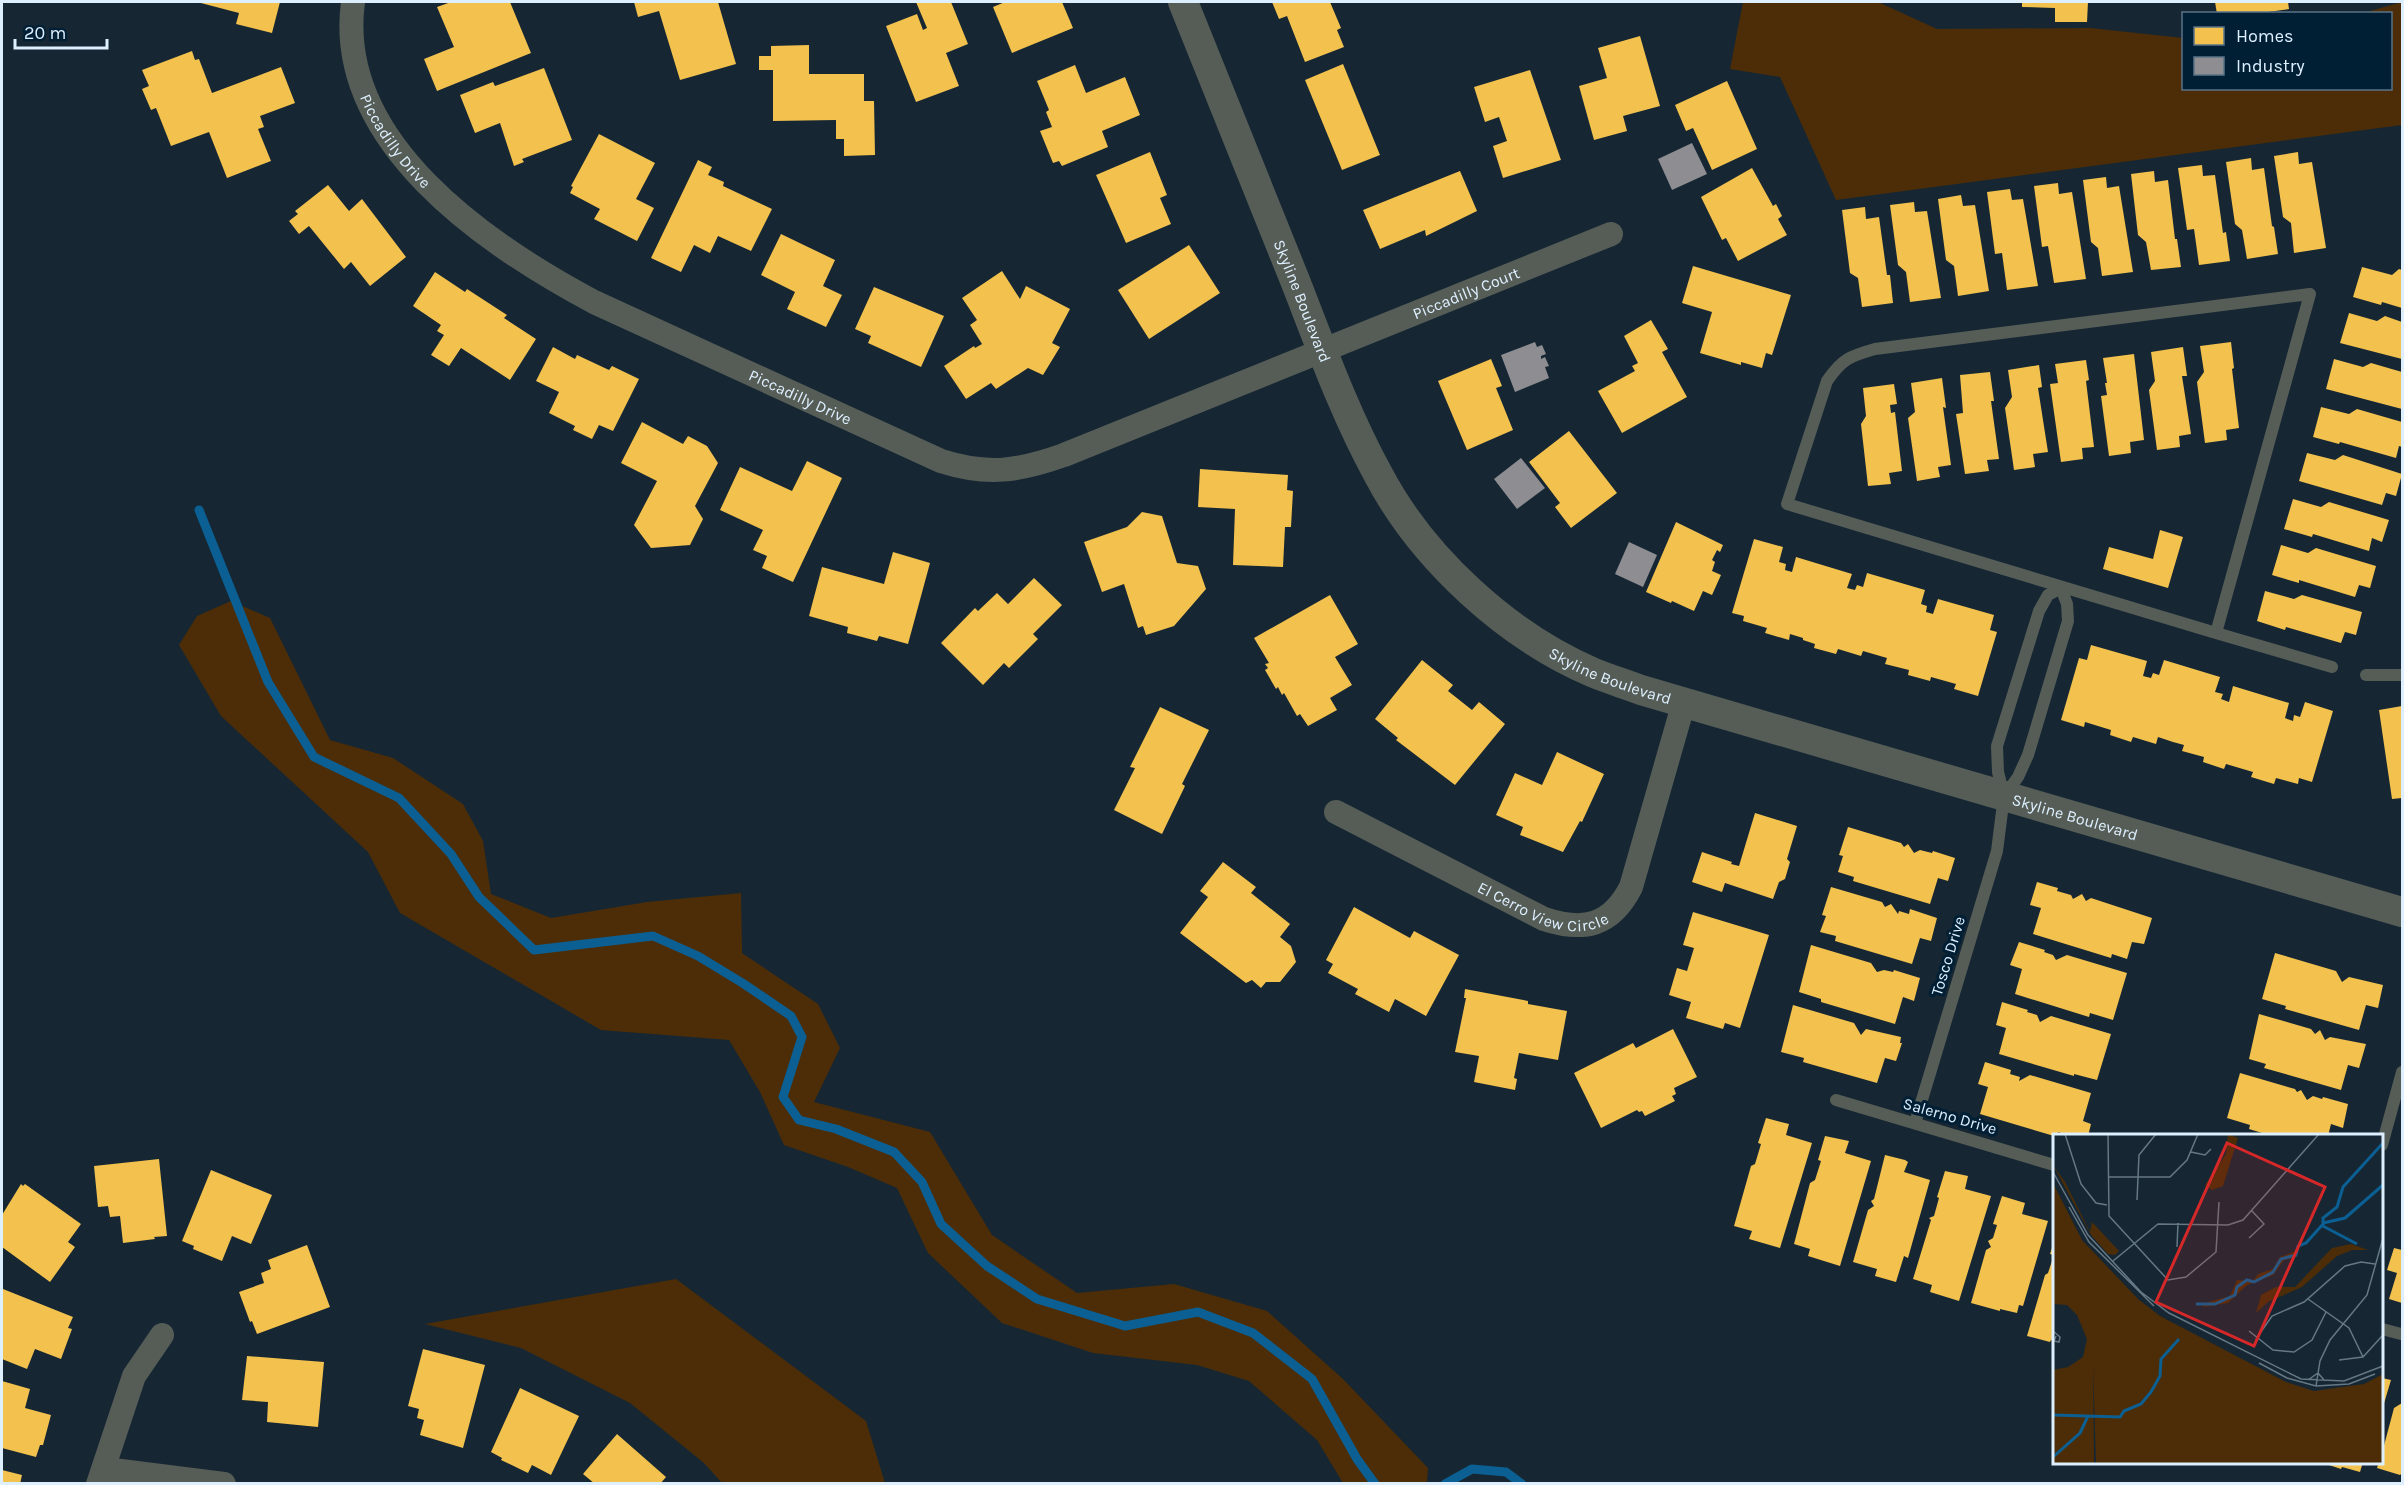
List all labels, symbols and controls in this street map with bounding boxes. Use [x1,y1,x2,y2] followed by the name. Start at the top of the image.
[15,12,106,50] scale bar
[2182,12,2392,90] legend
[24,22,66,44] text: 20 m
[2236,25,2293,47] text: Homes
[2236,55,2305,77] text: Industry
[357,91,435,192] street label: Piccadilly Drive
[1270,237,1335,365] street label: Skyline Boulevard
[1410,263,1522,323] street label: Piccadilly Court
[746,365,855,428] street label: Piccadilly Drive
[1546,643,1674,708] street label: Skyline Boulevard
[2010,789,2140,844] street label: Skyline Boulevard
[1475,877,1612,935] street label: El Cerro View Circle
[1927,914,1969,998] street label: Tosco Drive
[1901,1094,1999,1138] street label: Salerno Drive
[2053,1134,2383,1464] inset map

